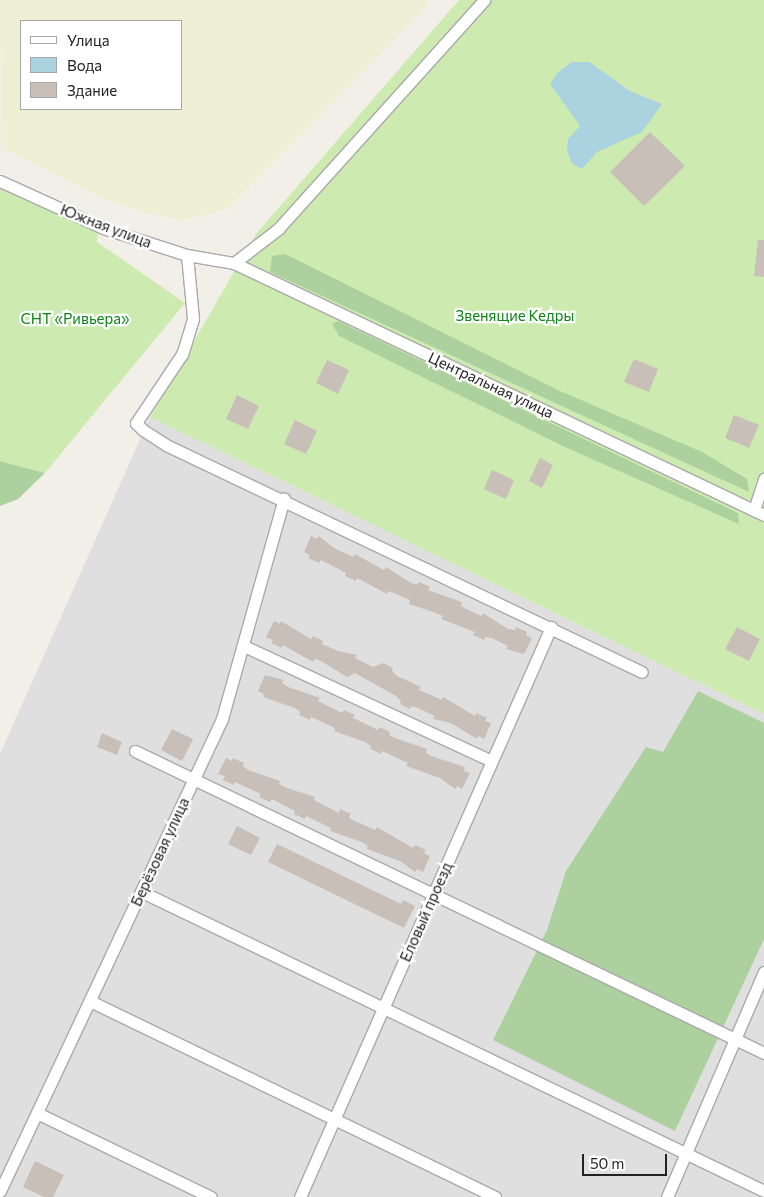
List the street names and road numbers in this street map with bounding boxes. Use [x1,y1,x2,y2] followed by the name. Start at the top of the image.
[58,200,154,252] street label: Южная улица
[426,348,556,422] street label: Центральная улица
[127,795,193,909] street label: Берёзовая улица
[396,859,456,965] street label: Еловый проезд

